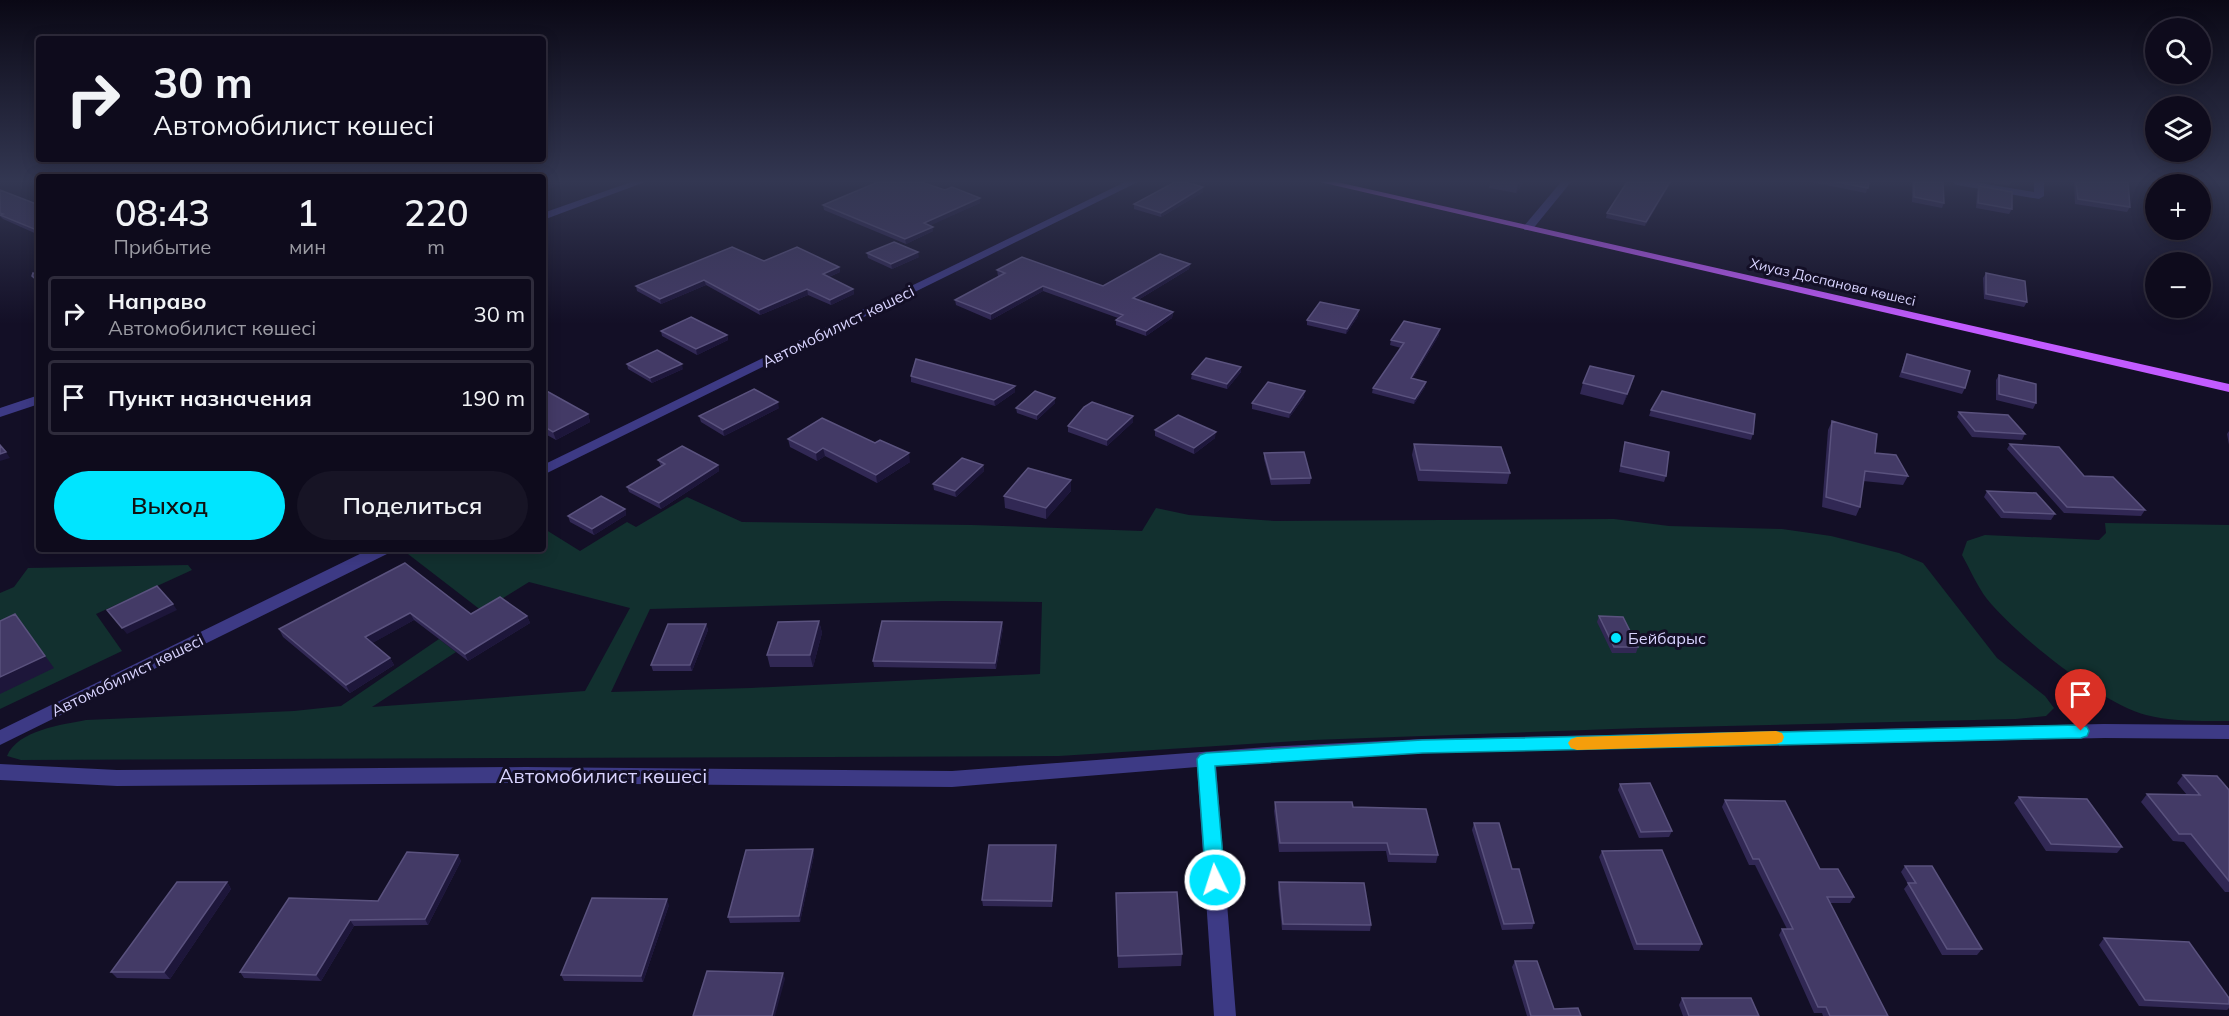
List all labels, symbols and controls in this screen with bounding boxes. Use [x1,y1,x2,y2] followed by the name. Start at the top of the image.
[2145,18,2211,318] map controls
[2145,18,2211,84] button: search
[153,56,253,109] text: 30 m
[54,60,132,138] icon: right
[2145,96,2211,162] button: layers
[153,108,434,142] text: Автомобилист көшесі
[2145,174,2211,240] button: +
[115,190,210,235] text: 08:43
[297,190,318,235] text: 1
[404,190,469,235] text: 220
[113,234,211,259] text: Прибытие
[289,234,326,259] text: мин
[427,234,445,259] text: m
[2145,252,2211,318] button: −
[1748,254,1918,310] street label: Хиуаз Доспанова көшесі
[759,280,917,372] street label: Автомобилист көшесі
[108,287,206,315] text: Направо
[57,297,90,330] icon: right
[474,300,525,328] text: 30 m
[108,315,316,340] text: Автомобилист көшесі
[57,381,90,414] icon: arrive
[108,384,312,412] text: Пункт назначения
[460,384,525,412] text: 190 m
[54,471,285,540] button: Выход
[297,471,528,540] button: Поделиться
[1628,628,1706,648] place label: Бейбарыс
[48,629,206,721] street label: Автомобилист көшесі
[1609,631,1623,645] marker: Бейбарыс
[2055,669,2106,731] pin
[2064,678,2097,711] icon: arrive
[499,763,707,788] street label: Автомобилист көшесі
[1183,848,1247,912] position arrow

